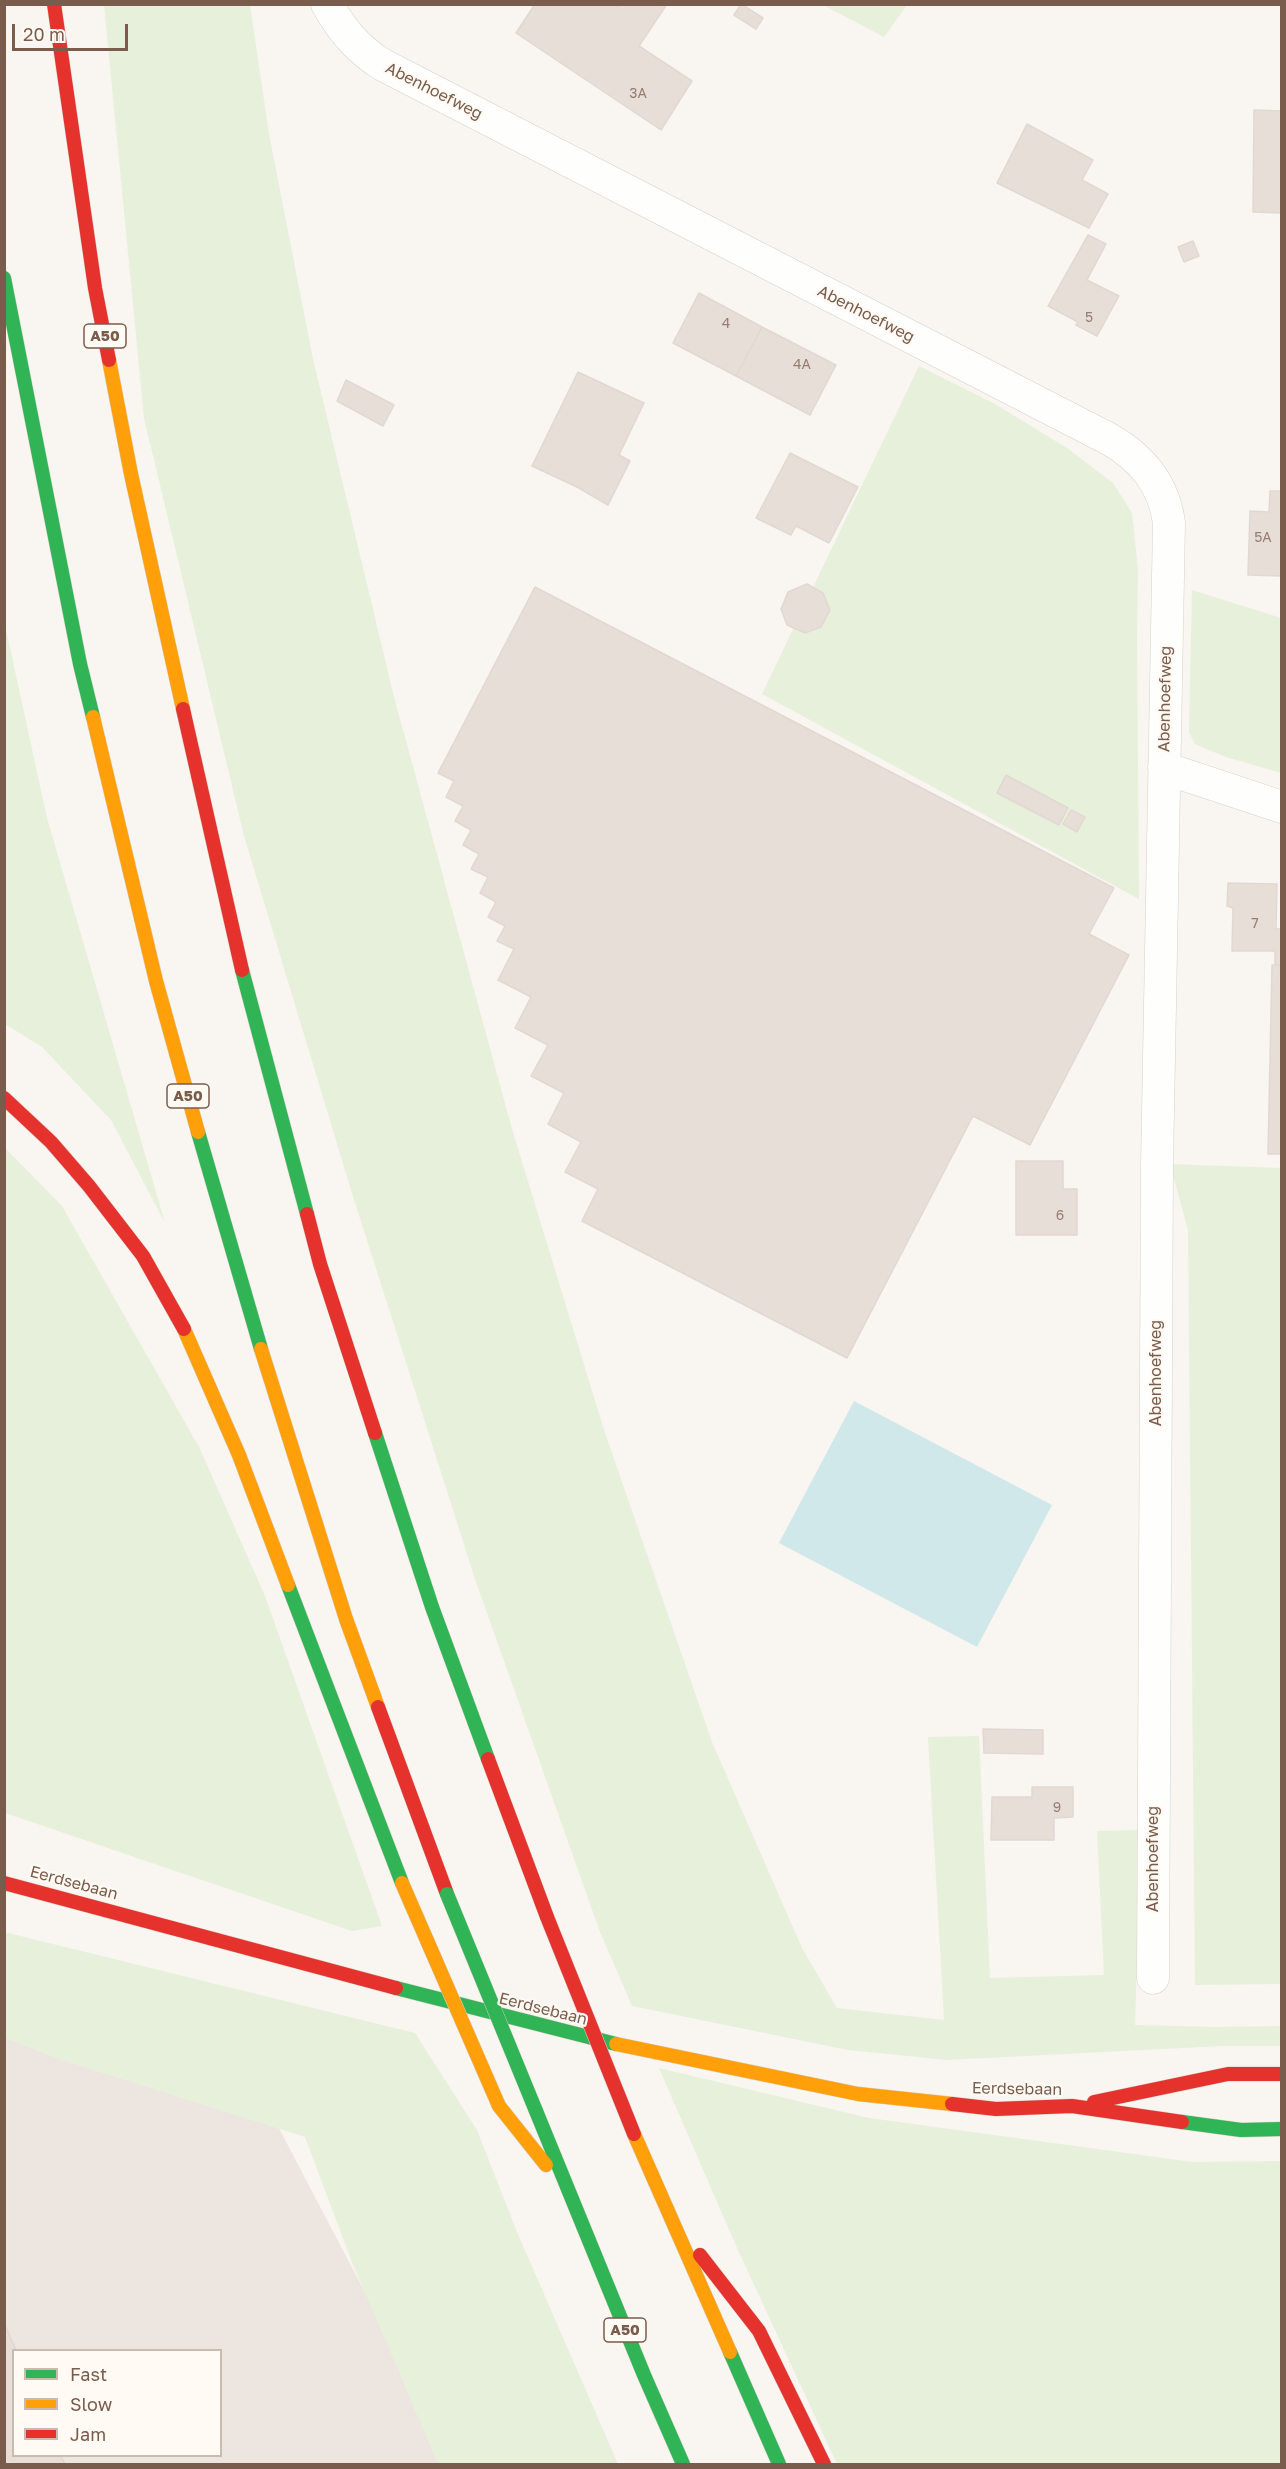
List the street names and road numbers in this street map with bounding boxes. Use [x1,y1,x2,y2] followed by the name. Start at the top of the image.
[382,58,486,124] street label: Abenhoefweg
[814,281,918,347] street label: Abenhoefweg
[84,324,126,348] road number: A50
[1154,646,1176,752] street label: Abenhoefweg
[167,1084,209,1108] road number: A50
[1146,1320,1166,1426] street label: Abenhoefweg
[1143,1806,1163,1912] street label: Abenhoefweg
[28,1862,120,1904] street label: Eerdsebaan
[497,1989,589,2029] street label: Eerdsebaan
[972,2079,1062,2099] street label: Eerdsebaan
[604,2318,646,2342] road number: A50

